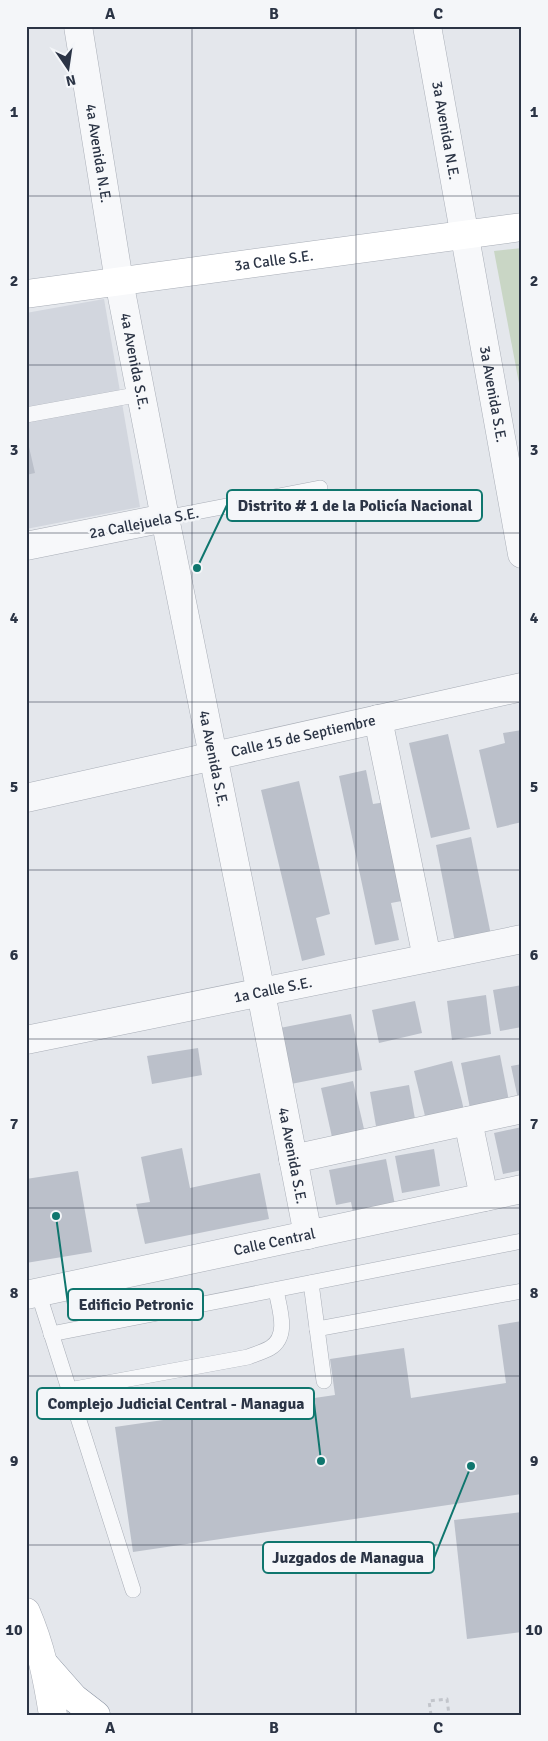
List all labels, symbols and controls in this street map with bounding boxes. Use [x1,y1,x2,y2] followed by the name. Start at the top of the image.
[105,4,116,24] text: A
[269,4,279,24] text: B
[433,4,443,24] text: C
[42,42,92,92] north arrow
[64,71,77,90] text: N
[428,80,463,181] street label: 3a Avenida N.E.
[10,102,19,122] text: 1
[530,102,539,122] text: 1
[82,103,115,204] street label: 4a Avenida N.E.
[233,246,314,275] street label: 3a Calle S.E.
[10,271,18,291] text: 2
[530,271,538,291] text: 2
[116,311,153,411] street label: 4a Avenida S.E.
[476,344,511,444] street label: 3a Avenida S.E.
[10,440,18,460] text: 3
[530,440,538,460] text: 3
[227,490,482,521] callout: Distrito # 1 de la Policía Nacional
[238,496,472,516] text: Distrito # 1 de la Policía Nacional
[88,504,200,542] street label: 2a Callejuela S.E.
[10,608,19,628] text: 4
[530,608,539,628] text: 4
[195,709,232,808] street label: 4a Avenida S.E.
[229,711,377,761] street label: Calle 15 de Septiembre
[10,777,18,797] text: 5
[530,777,538,797] text: 5
[10,945,19,965] text: 6
[530,945,539,965] text: 6
[232,973,314,1006] street label: 1a Calle S.E.
[274,1106,311,1206] street label: 4a Avenida S.E.
[10,1114,19,1134] text: 7
[530,1114,539,1134] text: 7
[232,1224,317,1259] street label: Calle Central
[10,1283,19,1303] text: 8
[530,1283,539,1303] text: 8
[68,1289,203,1320] callout: Edificio Petronic
[79,1295,194,1315] text: Edificio Petronic
[37,1388,314,1419] callout: Complejo Judicial Central - Managua
[48,1394,304,1414] text: Complejo Judicial Central - Managua
[10,1451,19,1471] text: 9
[530,1451,539,1471] text: 9
[263,1542,434,1573] callout: Juzgados de Managua
[272,1548,424,1568] text: Juzgados de Managua
[5,1620,23,1640] text: 10
[525,1620,543,1640] text: 10
[105,1718,116,1738] text: A
[269,1718,279,1738] text: B
[433,1718,443,1738] text: C

